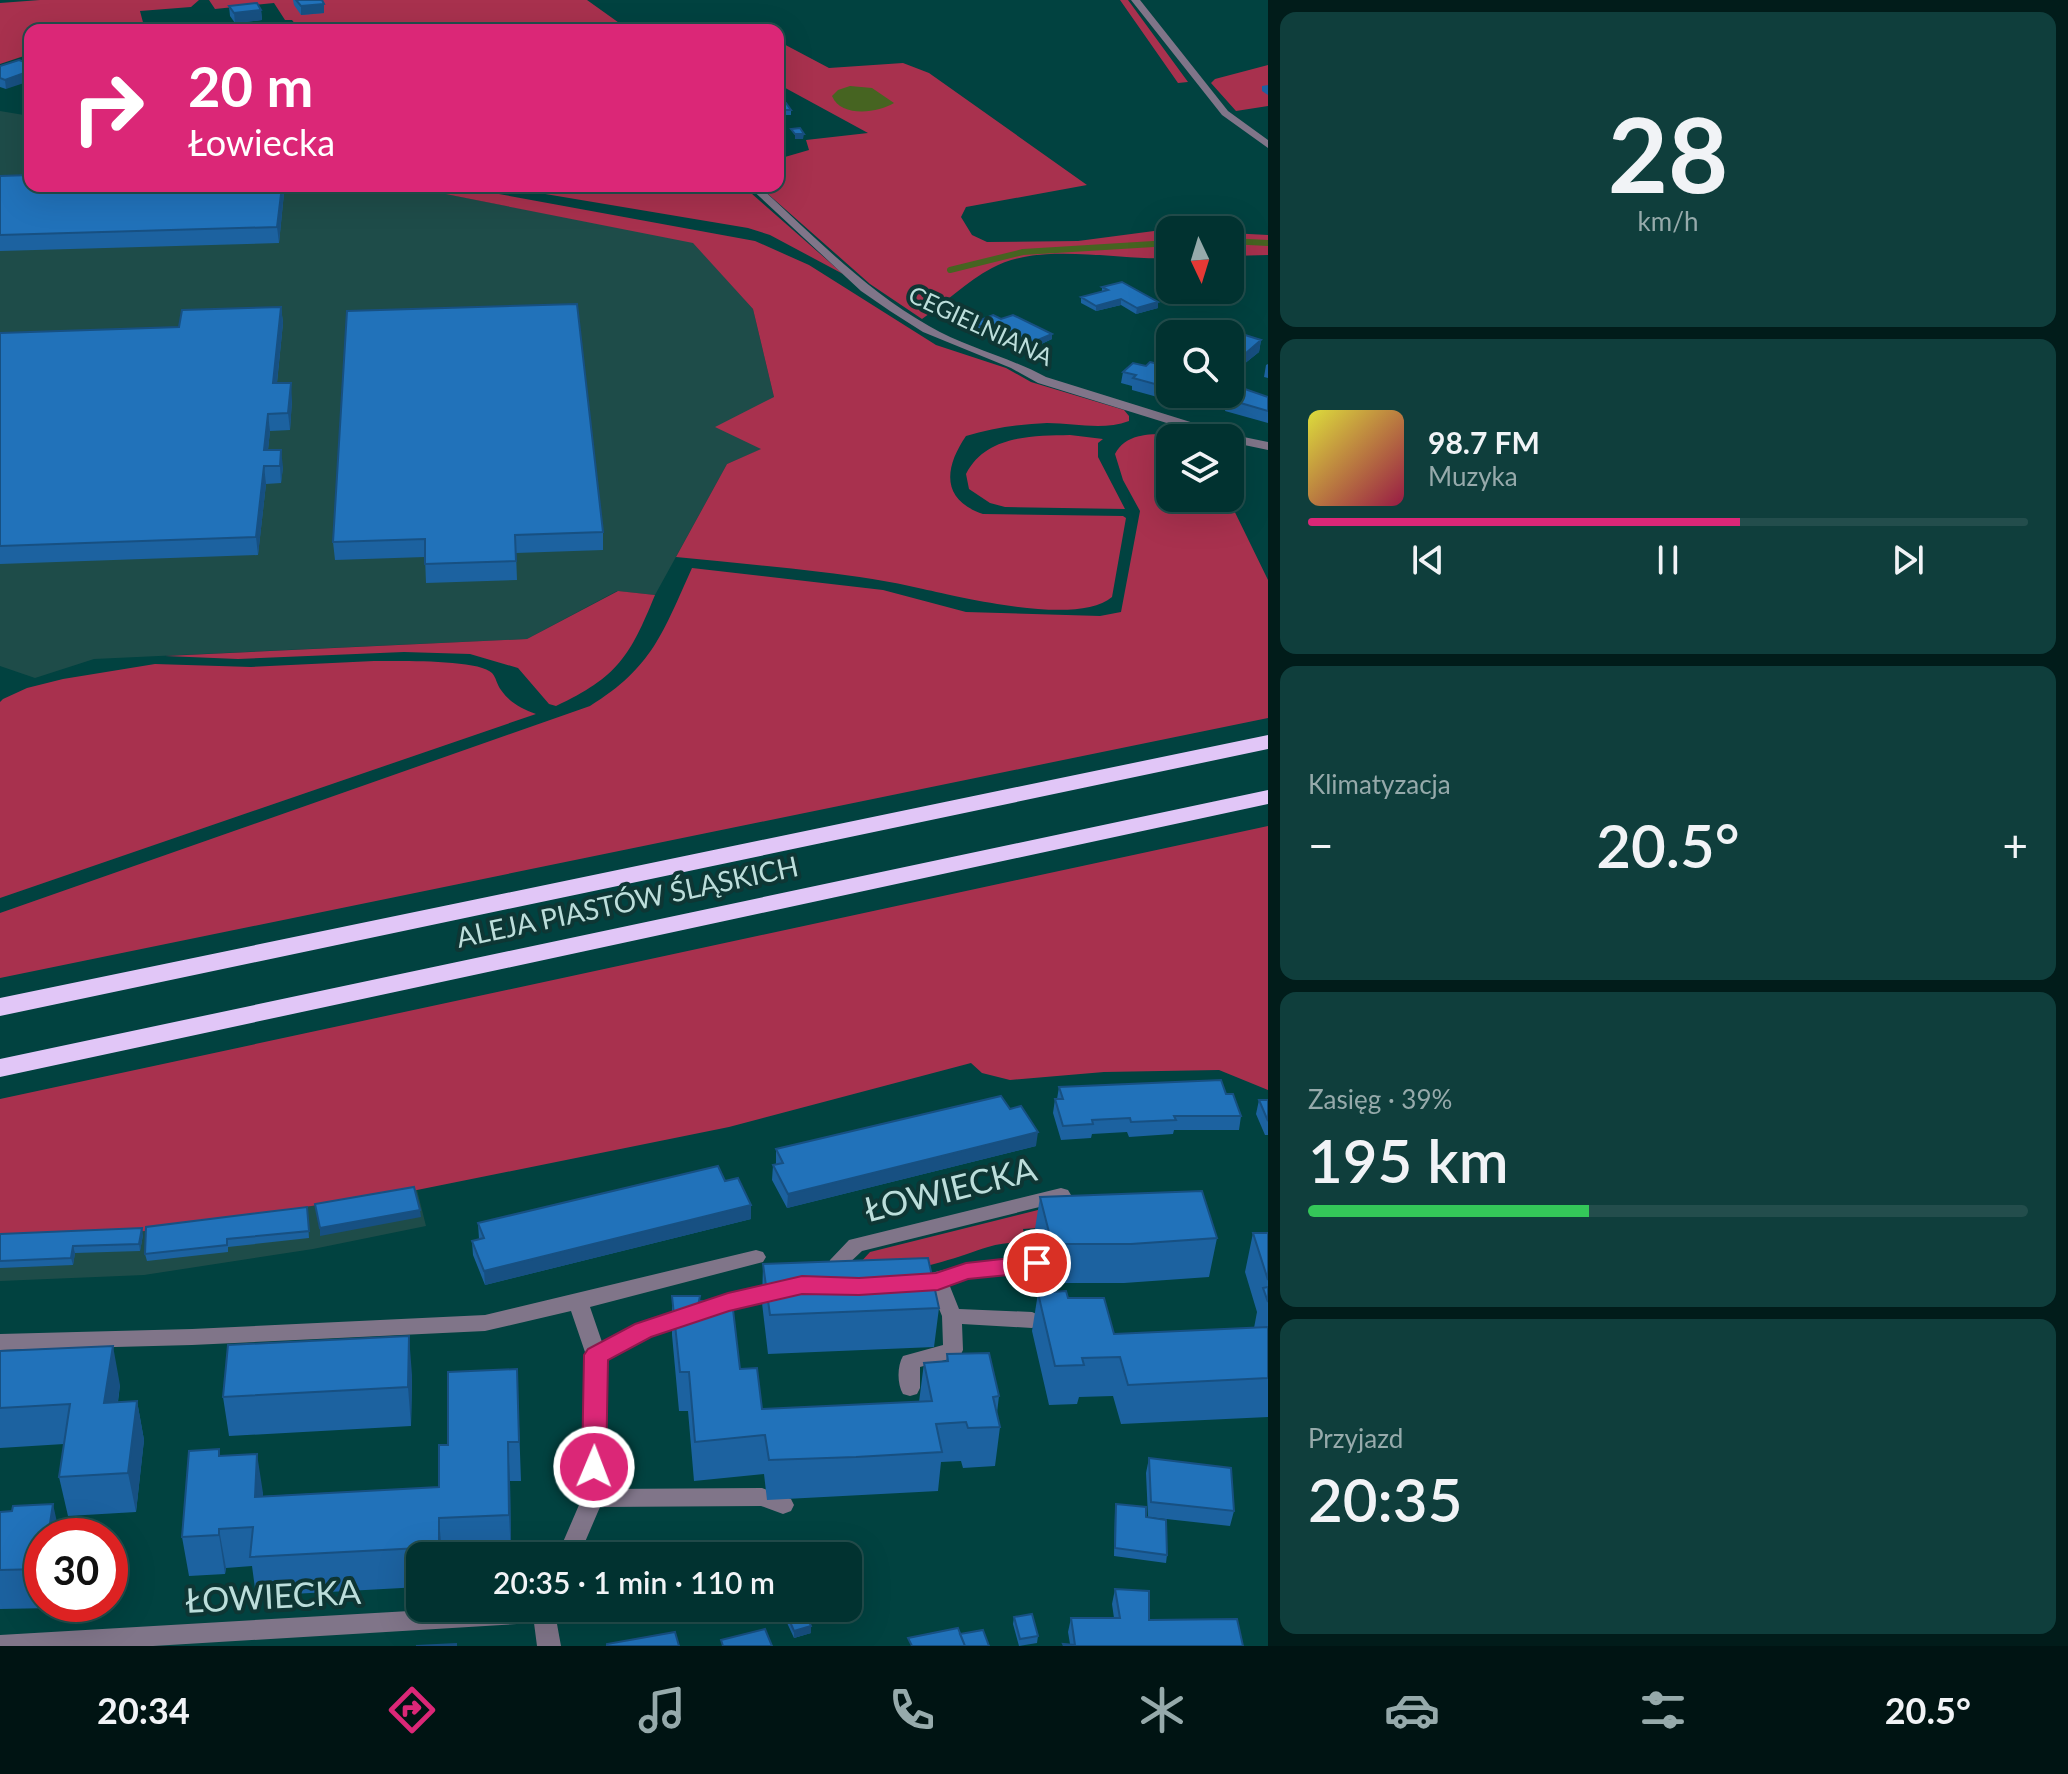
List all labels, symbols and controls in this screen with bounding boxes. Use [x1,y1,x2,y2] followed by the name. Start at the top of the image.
[188,52,313,119] text: 20 m
[56,56,160,160] icon: right
[1608,90,1728,215] text: 28
[188,120,335,164] text: Łowiecka
[1638,205,1698,237] text: km/h
[1156,216,1244,304] north arrow
[1156,216,1244,512] map controls
[904,279,1058,371] street label: CEGIELNIANA
[1156,320,1244,408] button: search
[1156,424,1244,512] button: layers
[1428,424,1540,460] text: 98.7 FM
[1428,460,1518,492] text: Muzyka
[1406,538,1450,582] icon: previous
[1646,538,1690,582] icon: pause
[1886,538,1930,582] icon: next
[1308,768,1451,800] text: Klimatyzacja
[1596,809,1740,881] text: 20.5°
[1308,819,1334,871] text: −
[2002,819,2028,871] text: +
[453,848,801,954] street label: ALEJA PIASTÓW ŚLĄSKICH
[1308,1083,1452,1115] text: Zasięg · 39%
[1308,1124,1509,1196] text: 195 km
[860,1147,1040,1229] street label: ŁOWIECKA
[1003,1229,1071,1297] pin
[1015,1241,1059,1285] icon: arrive
[1308,1422,1403,1454] text: Przyjazd
[552,1425,636,1509] position arrow
[1308,1463,1462,1535] text: 20:35
[24,1518,128,1622] speed limit sign: 30
[493,1564,775,1600] text: 20:35 · 1 min · 110 m
[184,1570,362,1620] street label: ŁOWIECKA
[384,1682,440,1738] icon: directions
[634,1682,690,1738] icon: music
[884,1682,940,1738] icon: phone
[1134,1682,1190,1738] icon: climate
[1384,1682,1440,1738] icon: car
[1635,1682,1691,1738] icon: filters
[97,1688,190,1732] text: 20:34
[1885,1688,1971,1732] text: 20.5°

